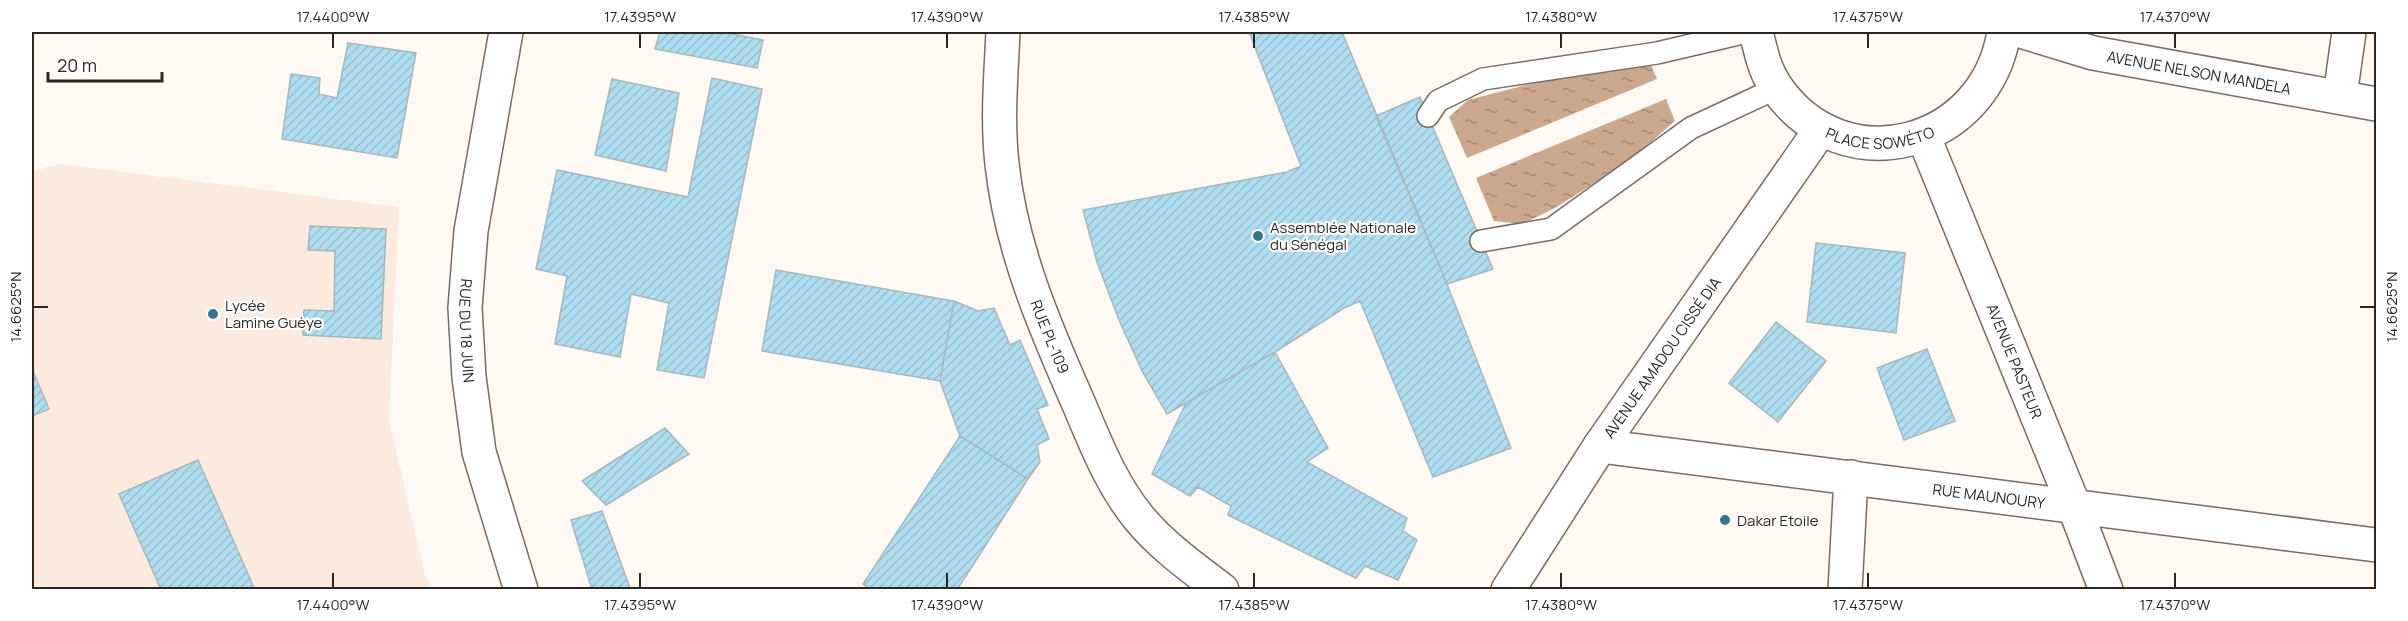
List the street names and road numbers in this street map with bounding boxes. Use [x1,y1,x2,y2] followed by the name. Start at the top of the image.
[2105,45,2293,99] street label: AVENUE NELSON MANDELA
[1822,121,1938,154] street label: PLACE SOWÉTO
[1598,272,1726,442] street label: AVENUE AMADOU CISSÉ DIA
[454,278,480,384] street label: RUE DU 18 JUIN
[1026,297,1075,377] street label: RUE PL-109
[1982,300,2048,422] street label: AVENUE PASTEUR
[1931,478,2047,513] street label: RUE MAUNOURY

